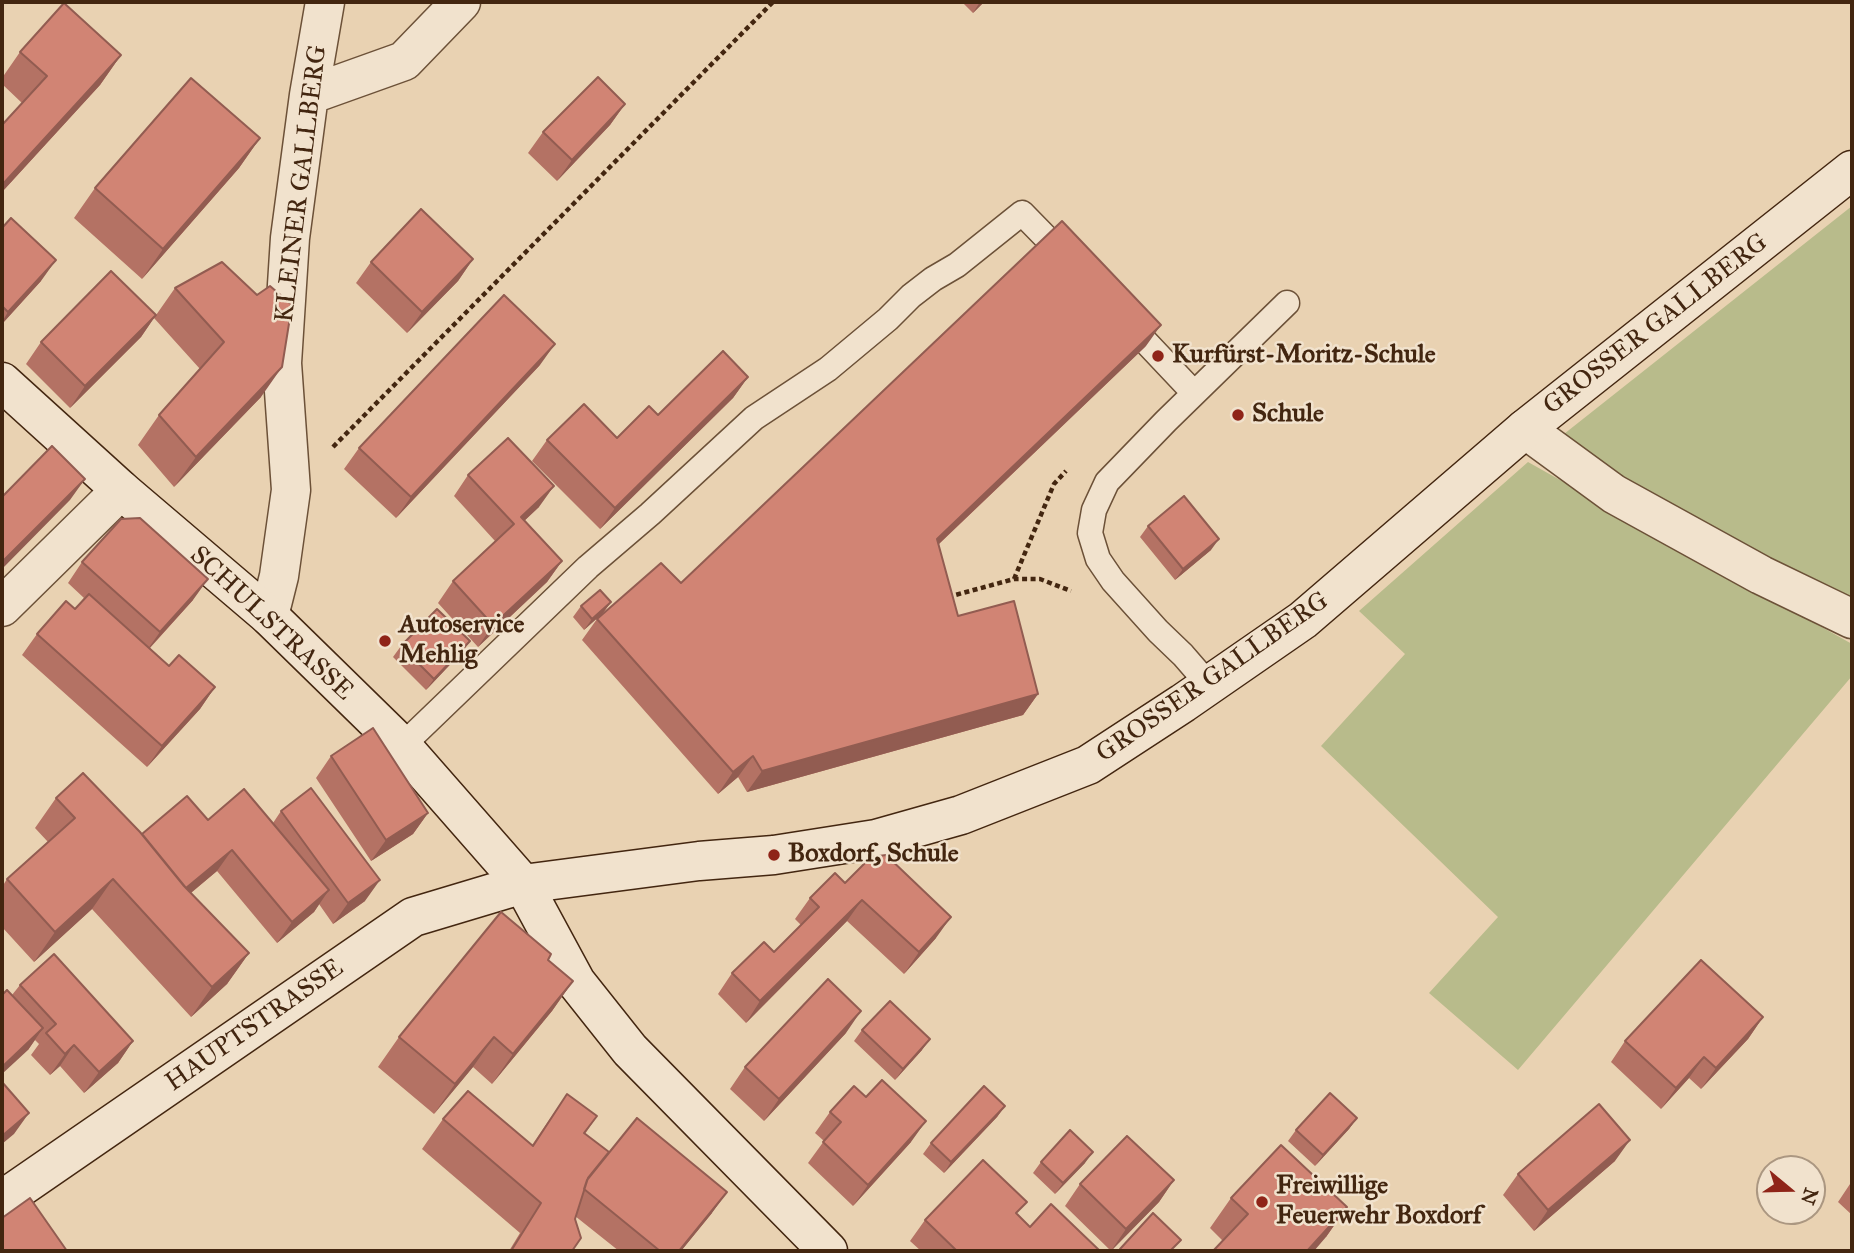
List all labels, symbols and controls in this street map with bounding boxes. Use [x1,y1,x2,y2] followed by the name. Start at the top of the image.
[270,44,334,324] street label: KLEINER GALLBERG
[1538,228,1774,422] street label: GROSSER GALLBERG
[1172,340,1436,372] place label: Kurfürst-Moritz-Schule
[1150,348,1166,364] marker: Kurfürst-Moritz-Schule
[1252,399,1324,431] place label: Schule
[1230,407,1246,423] marker: Schule
[183,540,359,708] street label: SCHULSTRASSE
[1091,586,1335,770] street label: GROSSER GALLBERG
[399,610,524,672] place label: Autoservice Mehlig
[377,633,393,649] marker: Autoservice Mehlig
[788,839,959,871] place label: Boxdorf, Schule
[766,847,782,863] marker: Boxdorf, Schule
[160,953,350,1099] street label: HAUPTSTRASSE
[1756,1155,1826,1225] north arrow
[1276,1171,1482,1232] place label: Freiwillige Feuerwehr Boxdorf
[1796,1185,1823,1208] text: N
[1254,1194,1270,1210] marker: Freiwillige Feuerwehr Boxdorf

